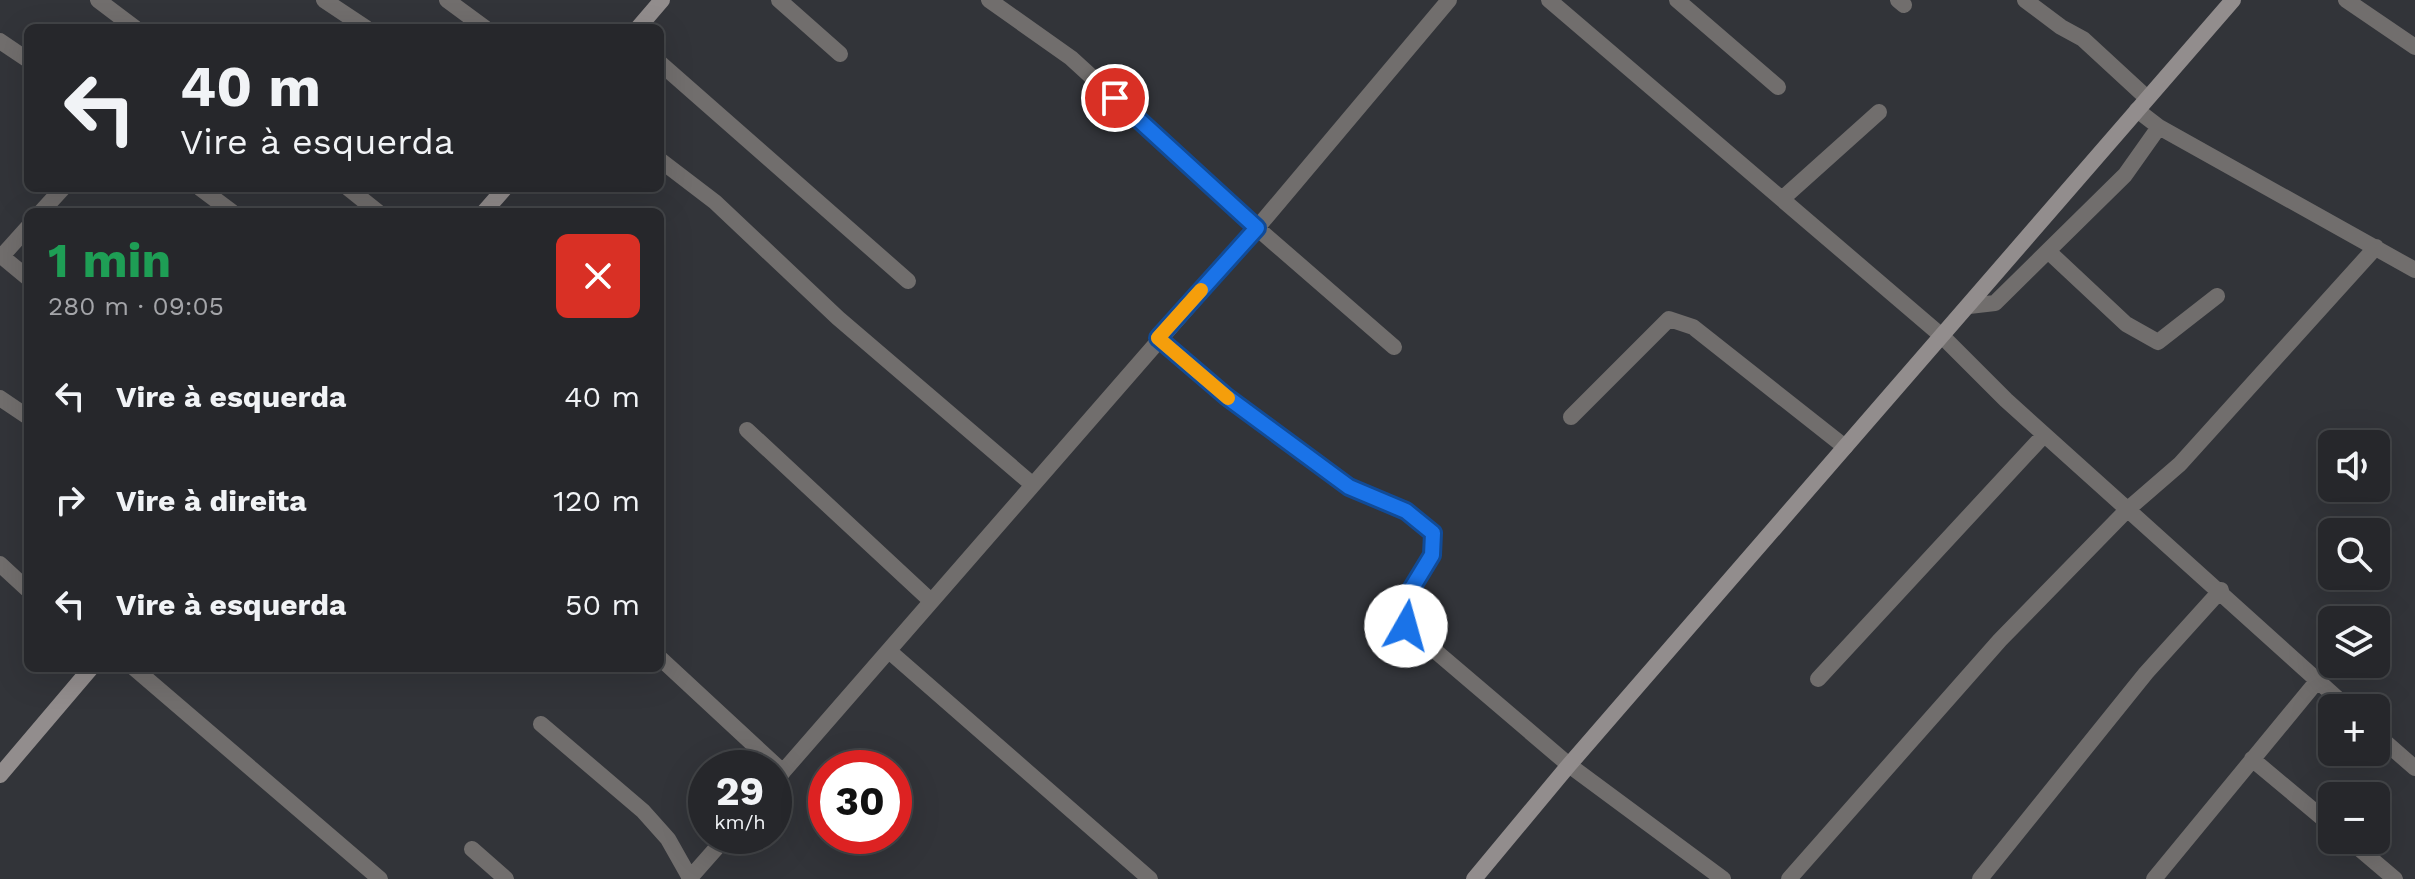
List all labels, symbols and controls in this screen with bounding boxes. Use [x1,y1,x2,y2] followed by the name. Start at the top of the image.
[180,54,321,120] text: 40 m
[48,56,152,160] icon: left
[1081,64,1149,132] pin
[1093,76,1137,120] icon: arrive
[180,121,454,163] text: Vire à esquerda
[48,232,171,289] text: 1 min
[556,234,640,318] button: close
[48,291,224,321] text: 280 m · 09:05
[48,374,92,418] icon: left
[116,379,346,414] text: Vire à esquerda
[564,379,640,414] text: 40 m
[2318,430,2390,854] map controls
[2318,430,2390,502] button: sound
[48,478,92,522] icon: right
[116,483,307,518] text: Vire à direita
[553,483,640,518] text: 120 m
[2318,518,2390,590] button: search
[48,582,92,626] icon: left
[1364,584,1448,668] position arrow
[116,587,346,622] text: Vire à esquerda
[565,587,640,622] text: 50 m
[2318,606,2390,678] button: layers
[2318,694,2390,766] button: +
[808,750,912,854] speed limit sign: 30
[716,768,764,815] text: 29
[2318,782,2390,854] button: −
[714,810,766,834] text: km/h

